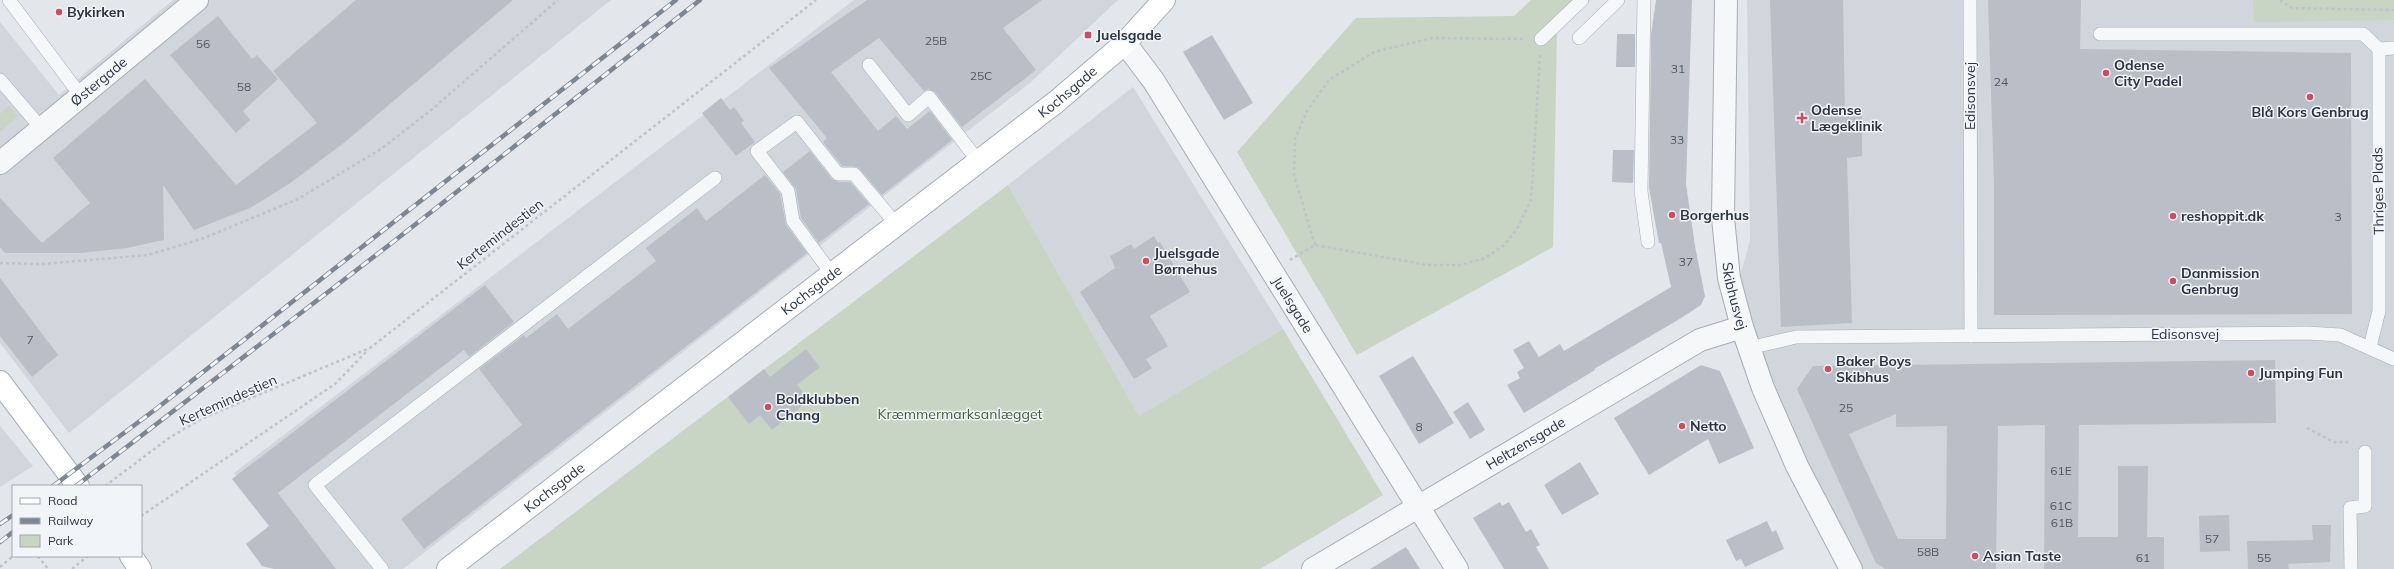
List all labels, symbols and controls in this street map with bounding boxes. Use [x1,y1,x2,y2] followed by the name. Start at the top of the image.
[67,3,125,21] place label: Bykirken
[54,7,64,17] marker: Bykirken
[1096,26,1162,44] place label: Juelsgade
[1083,30,1093,40] marker: Juelsgade
[925,33,947,48] house number: 25B
[196,36,210,51] house number: 56
[67,53,131,110] street label: Østergade
[2114,56,2182,90] place label: Odense City Padel
[1671,61,1685,76] house number: 31
[1034,62,1101,122] street label: Kochsgade
[1961,62,1979,130] street label: Edisonsvej
[970,68,992,83] house number: 25C
[2101,68,2111,78] marker: Odense City Padel
[1994,74,2008,89] house number: 24
[237,79,251,94] house number: 58
[2305,92,2315,102] marker: Blå Kors Genbrug
[1811,101,1883,135] place label: Odense Lægeklinik
[2251,103,2369,121] place label: Blå Kors Genbrug
[1796,112,1808,124] marker: Odense Lægeklinik
[1670,132,1684,147] house number: 33
[2368,147,2388,235] street label: Thriges Plads
[453,195,547,273] street label: Kertemindestien
[1680,206,1749,224] place label: Borgerhus
[2181,207,2264,225] place label: reshoppit.dk
[2334,209,2342,224] house number: 3
[1667,210,1677,220] marker: Borgerhus
[2168,211,2178,221] marker: reshoppit.dk
[1154,244,1220,278] place label: Juelsgade Børnehus
[1679,254,1693,269] house number: 37
[1141,256,1151,266] marker: Juelsgade Børnehus
[777,261,845,319] street label: Kochsgade
[1718,261,1751,332] street label: Skibhusvej
[2181,264,2259,298] place label: Danmission Genbrug
[1268,273,1317,336] street label: Juelsgade
[2168,276,2178,286] marker: Danmission Genbrug
[2151,325,2219,343] street label: Edisonsvej
[26,332,34,347] house number: 7
[1836,352,1911,386] place label: Baker Boys Skibhus
[1823,364,1833,374] marker: Baker Boys Skibhus
[2259,364,2343,382] place label: Jumping Fun
[2246,368,2256,378] marker: Jumping Fun
[176,370,280,430] street label: Kertemindestien
[776,390,859,424] place label: Boldklubben Chang
[1839,400,1853,415] house number: 25
[763,402,773,412] marker: Boldklubben Chang
[878,405,1043,423] park label: Kræmmermarksanlægget
[1483,413,1569,474] street label: Heltzensgade
[1690,417,1727,435] place label: Netto
[1415,419,1423,434] house number: 8
[1677,421,1687,431] marker: Netto
[520,458,588,516] street label: Kochsgade
[2050,463,2072,478] house number: 61E
[12,485,142,557] legend
[48,493,77,508] text: Road
[2050,498,2072,513] house number: 61C
[48,513,94,528] text: Railway
[2051,515,2073,530] house number: 61B
[2205,531,2219,546] house number: 57
[48,533,74,548] text: Park
[1917,544,1939,559] house number: 58B
[1983,547,2061,565] place label: Asian Taste
[2136,550,2150,565] house number: 61
[2257,550,2271,565] house number: 55
[1970,551,1980,561] marker: Asian Taste

